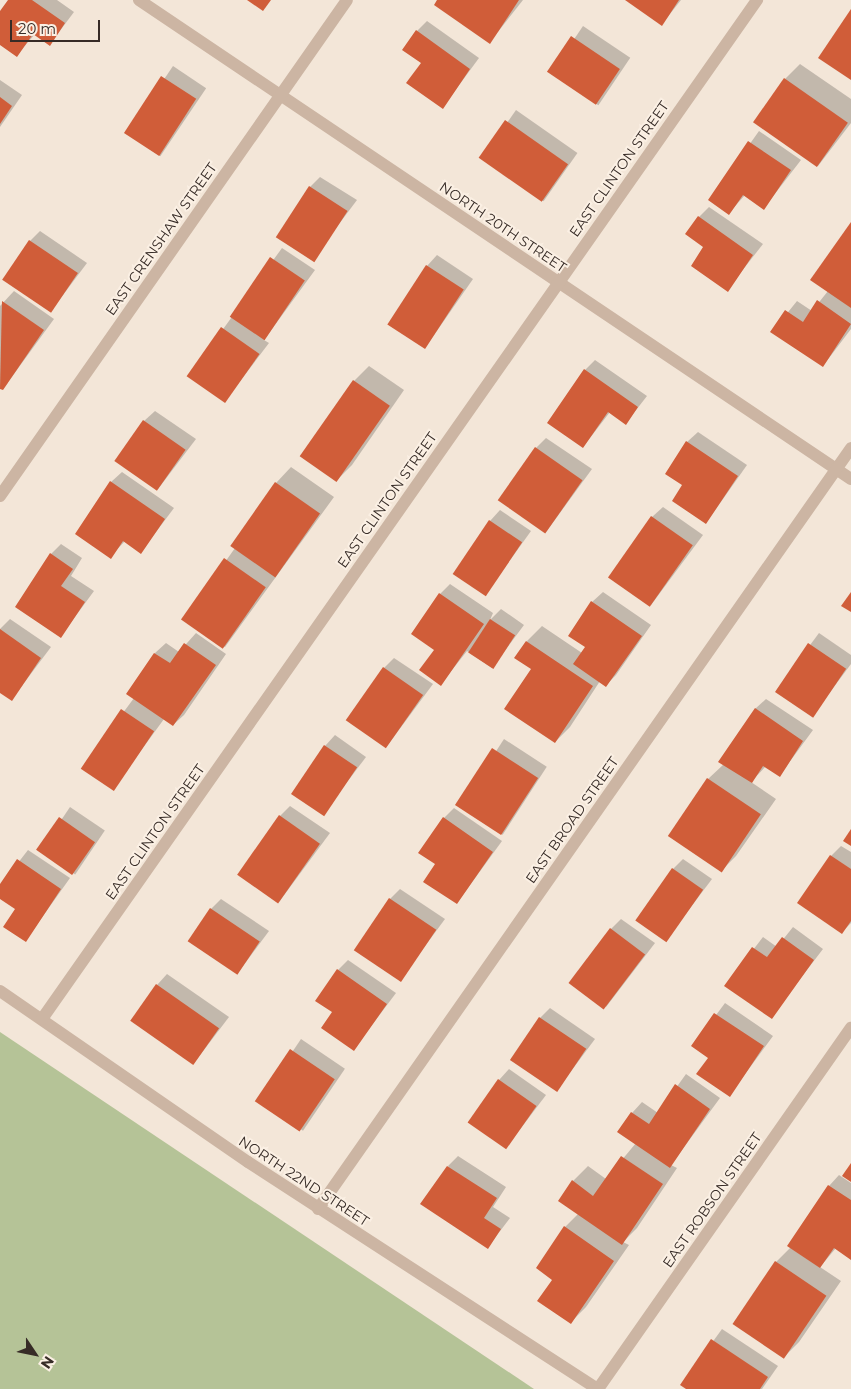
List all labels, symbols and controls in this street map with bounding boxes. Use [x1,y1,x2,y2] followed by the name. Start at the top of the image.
[12,10,102,42] scale bar
[18,19,56,38] text: 20 m
[566,98,672,240] street label: EAST CLINTON STREET
[102,159,220,319] street label: EAST CRENSHAW STREET
[436,178,570,276] street label: NORTH 20TH STREET
[334,429,440,571] street label: EAST CLINTON STREET
[522,754,622,886] street label: EAST BROAD STREET
[102,761,208,903] street label: EAST CLINTON STREET
[659,1129,765,1271] street label: EAST ROBSON STREET
[236,1133,372,1229] street label: NORTH 22ND STREET
[10,1329,60,1379] north arrow
[37,1353,58,1372] text: N

